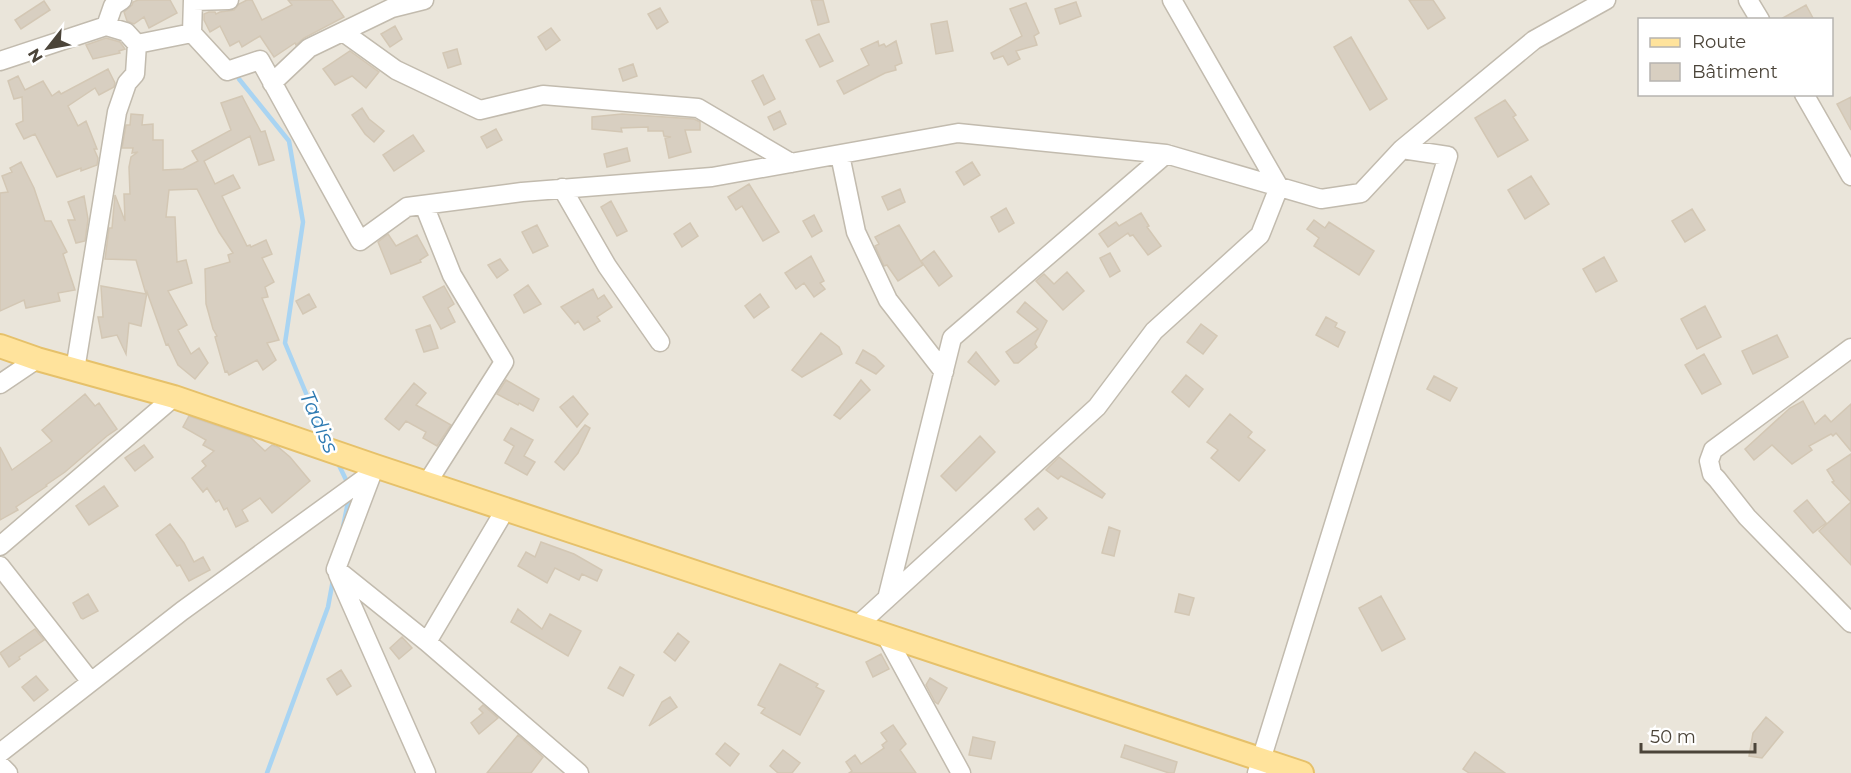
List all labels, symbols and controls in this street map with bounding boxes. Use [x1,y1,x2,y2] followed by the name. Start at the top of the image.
[18,18,78,78] north arrow
[1638,18,1833,96] legend
[1692,31,1746,53] text: Route
[24,45,47,66] text: N
[1692,61,1778,83] text: Bâtiment
[295,387,344,457] water label: Tadiss
[1641,716,1755,754] scale bar
[1650,726,1696,748] text: 50 m

